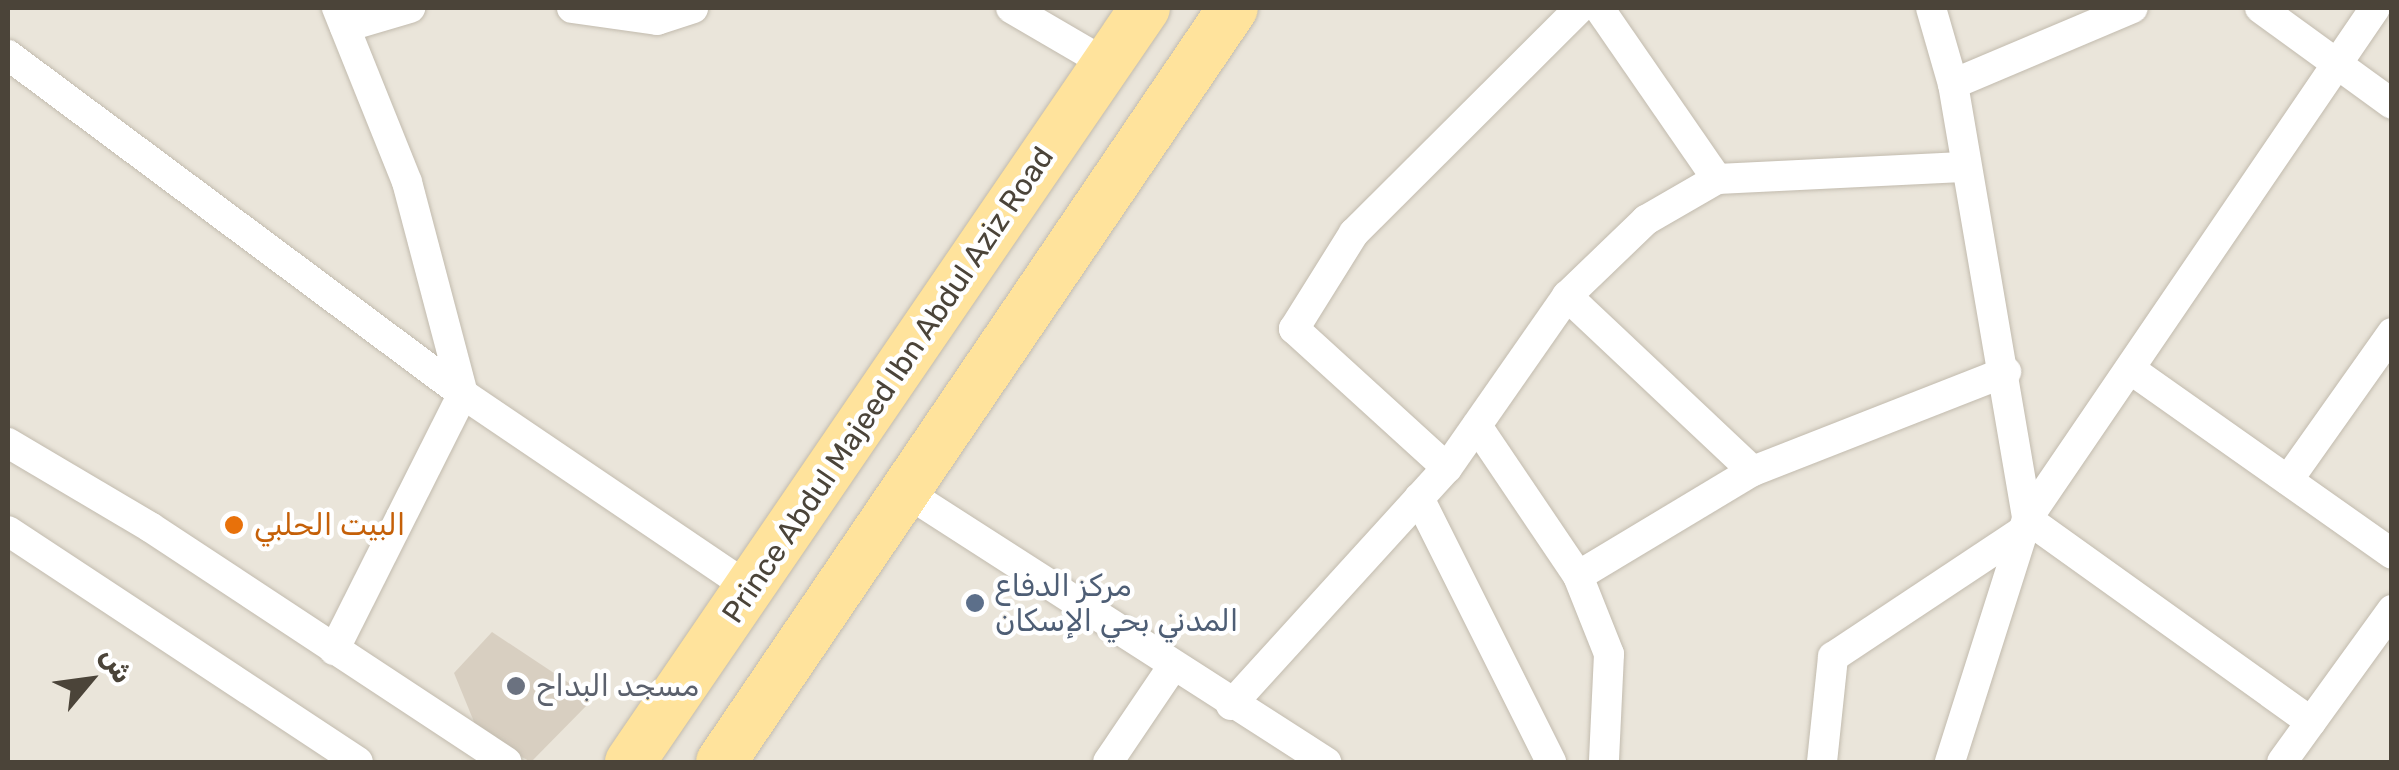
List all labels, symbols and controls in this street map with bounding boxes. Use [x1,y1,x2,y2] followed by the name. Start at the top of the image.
[714,139,1062,631] street label: Prince Abdul Majeed Ibn Abdul Aziz Road
[254,507,405,543] place label: البيت الحلبي
[223,514,245,536] marker: البيت الحلبي
[995,568,1239,638] place label: مركز الدفاع المدني بحي الإسكان
[964,592,986,614] marker: مركز الدفاع المدني بحي الإسكان
[40,630,140,730] north arrow
[94,642,140,689] text: ش
[536,668,699,704] place label: مسجد البداح
[505,675,527,697] marker: مسجد البداح

